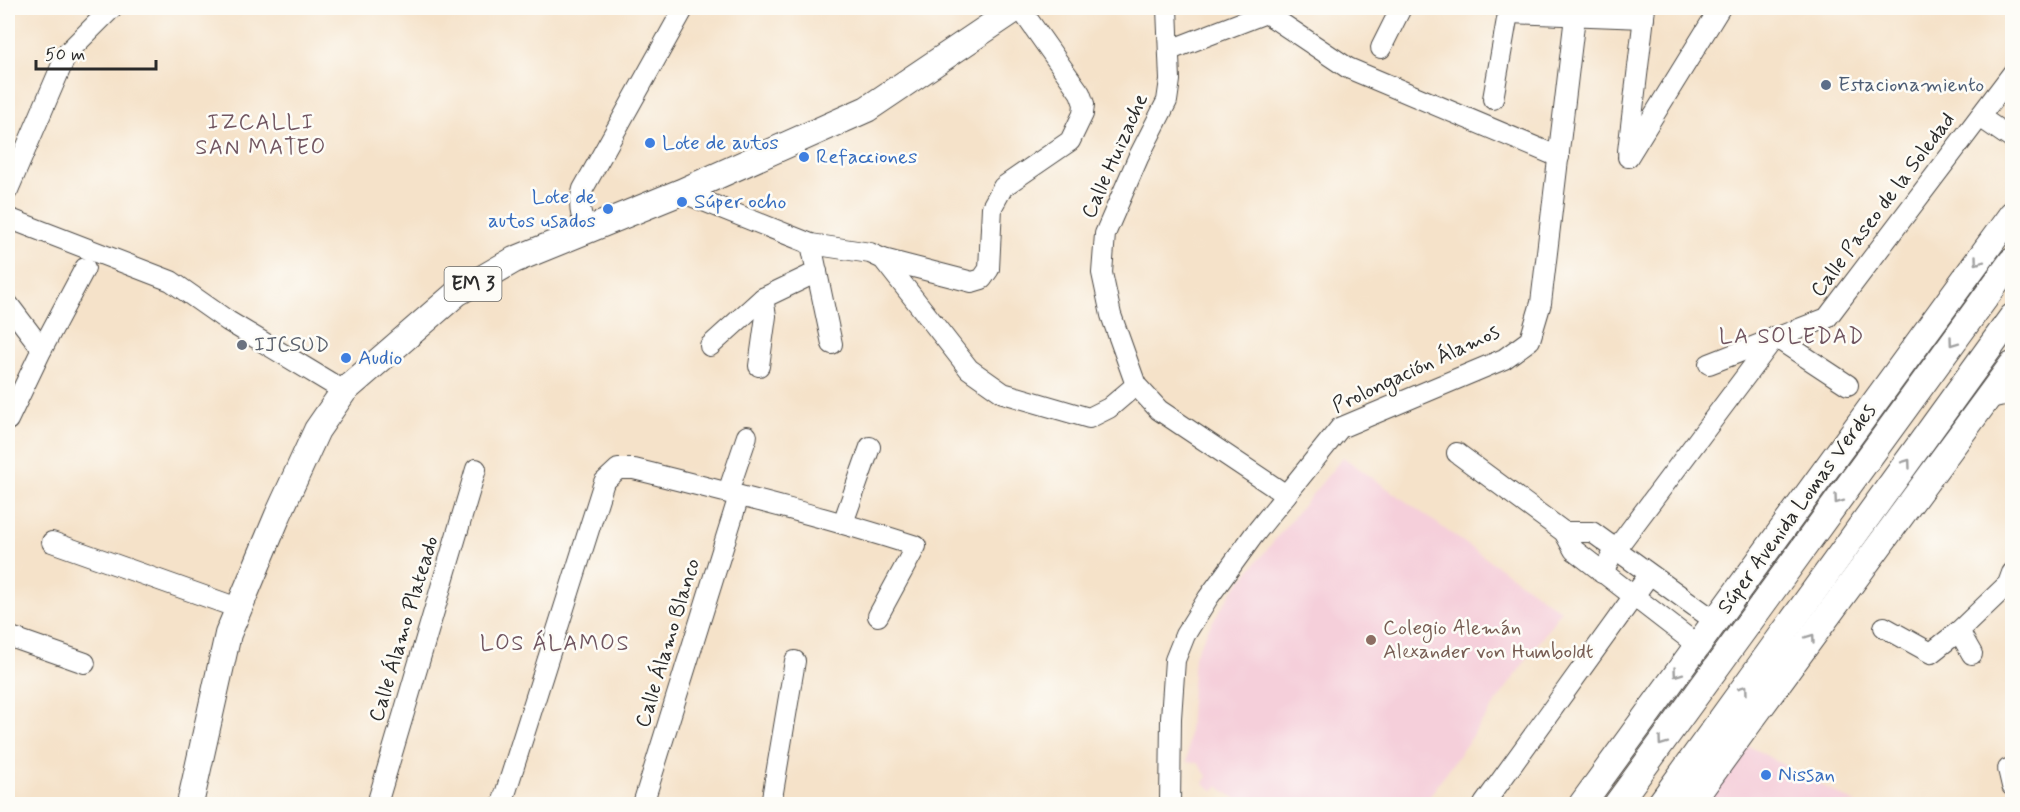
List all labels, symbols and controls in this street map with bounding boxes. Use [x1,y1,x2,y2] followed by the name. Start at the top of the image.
[36,33,156,71] scale bar
[45,43,85,67] text: 50 m
[1838,71,1984,99] place label: Estacionamiento
[1819,78,1833,92] marker: Estacionamiento
[1075,89,1155,223] street label: Calle Huizache
[1804,107,1962,303] street label: Calle Paseo de la Soledad
[195,109,327,162] district label: IZCALLI SAN MATEO
[662,129,779,157] place label: Lote de autos
[643,136,657,150] marker: Lote de autos
[816,143,917,171] place label: Refacciones
[797,150,811,164] marker: Refacciones
[488,183,596,235] place label: Lote de autos usados
[694,188,786,216] place label: Súper ocho
[675,195,689,209] marker: Súper ocho
[601,202,615,216] marker: Lote de autos usados
[1974,255,1985,266] one-way arrow
[444,267,502,301] road number: EM 3
[1328,318,1505,421] street label: Prolongación Álamos
[1719,323,1865,351] district label: LA SOLEDAD
[254,331,329,359] place label: IJCSUD
[1949,336,1960,347] one-way arrow
[235,338,249,352] marker: IJCSUD
[358,344,402,372] place label: Audio
[339,351,353,365] marker: Audio
[1711,398,1883,620] street label: Súper Avenida Lomas Verdes
[1900,459,1911,470] one-way arrow
[1835,493,1846,504] one-way arrow
[362,533,446,725] street label: Calle Álamo Plateado
[629,555,707,731] street label: Calle Álamo Blanco
[1383,614,1594,666] place label: Colegio Alemán Alexander von Humboldt
[480,629,630,658] district label: LOS ÁLAMOS
[1364,633,1378,647] marker: Colegio Alemán Alexander von Humboldt
[1804,633,1815,644] one-way arrow
[1673,667,1684,678] one-way arrow
[1737,685,1748,696] one-way arrow
[1658,736,1669,747] one-way arrow
[1778,761,1835,789] place label: Nissan
[1759,768,1773,782] marker: Nissan

